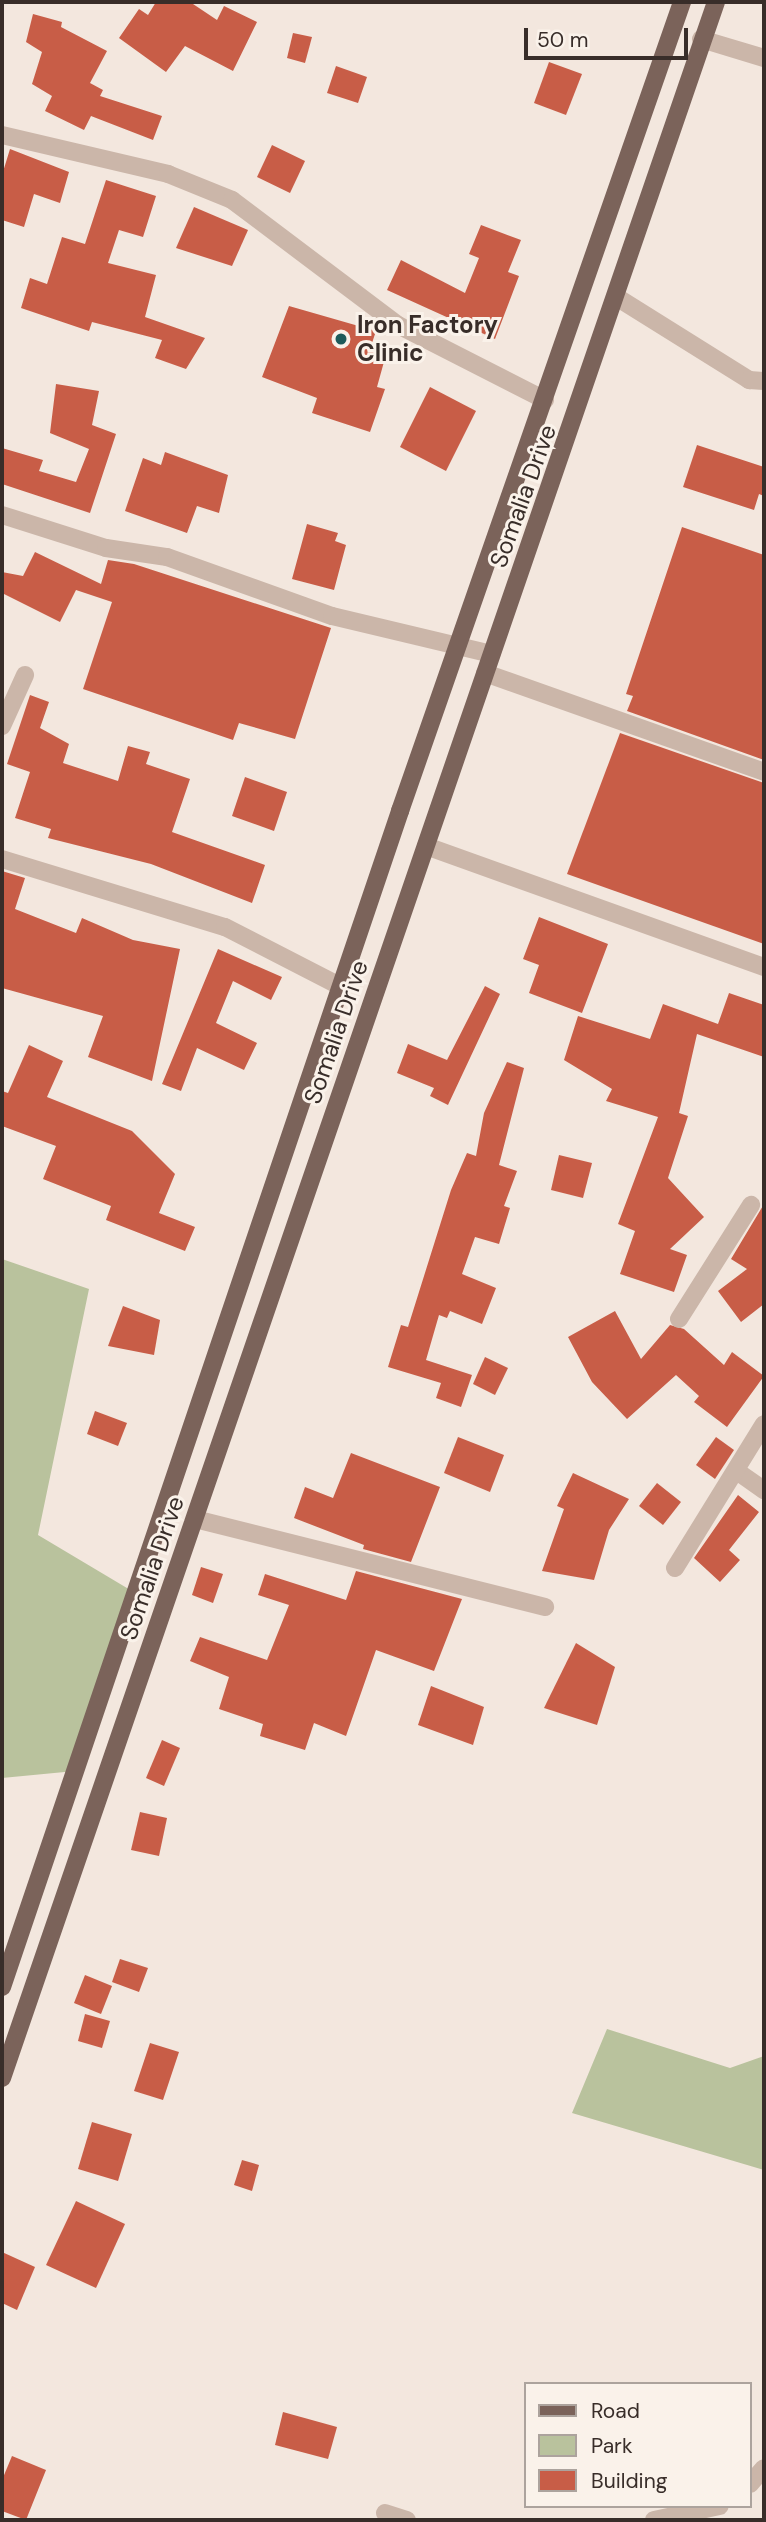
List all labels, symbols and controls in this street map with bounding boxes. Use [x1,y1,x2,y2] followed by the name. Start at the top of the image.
[528,14,692,58] scale bar
[537,26,588,54] text: 50 m
[357,311,498,367] place label: Iron Factory Clinic
[331,329,351,349] marker: Iron Factory Clinic
[484,421,562,571] street label: Somalia Drive
[298,956,374,1108] street label: Somalia Drive
[114,1492,190,1644] street label: Somalia Drive
[524,2382,752,2508] legend
[591,2397,640,2425] text: Road
[591,2432,632,2460] text: Park
[591,2467,667,2495] text: Building

